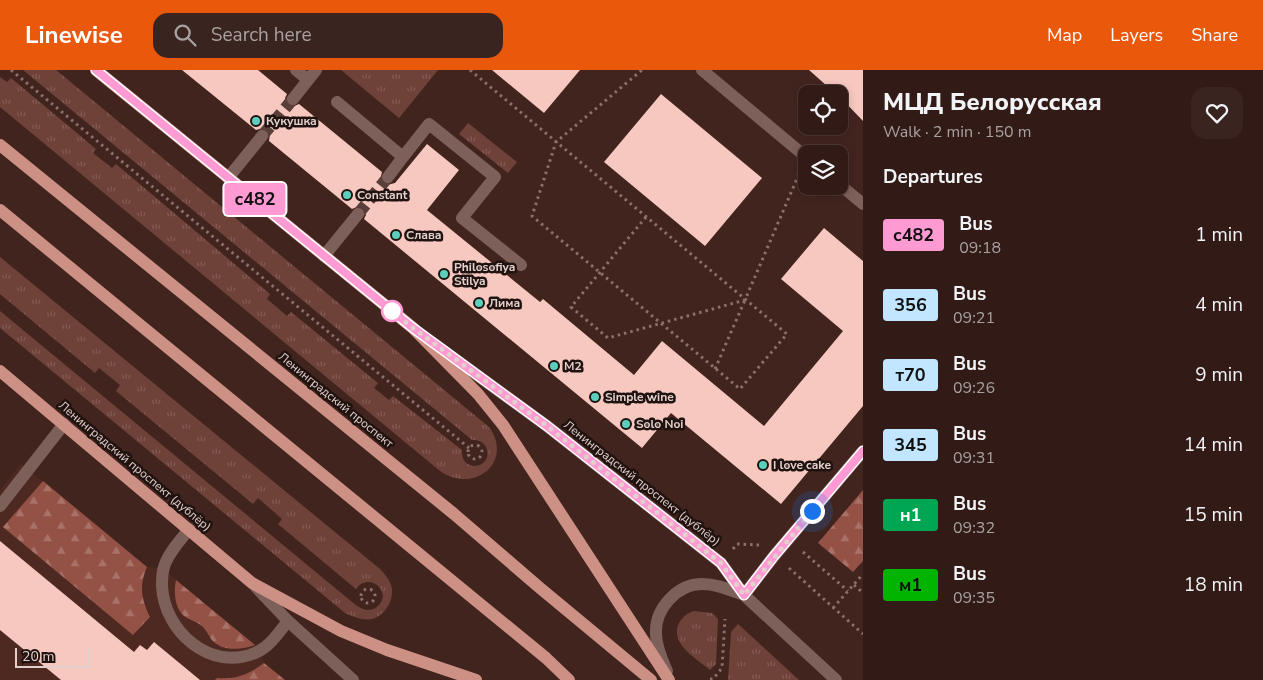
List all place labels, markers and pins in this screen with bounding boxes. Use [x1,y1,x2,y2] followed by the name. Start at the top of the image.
[266,113,317,129] place label: Кукушка
[250,115,262,127] marker: Кукушка
[357,187,408,203] place label: Constant
[341,189,353,201] marker: Constant
[406,227,442,243] place label: Слава
[390,229,402,241] marker: Слава
[454,259,515,289] place label: Philosofiya Stilya
[438,268,450,280] marker: Philosofiya Stilya
[489,295,520,311] place label: Лима
[473,297,485,309] marker: Лима
[381,300,403,322] unlabelled marker
[564,358,582,374] place label: М2
[548,360,560,372] marker: М2
[605,389,674,405] place label: Simple wine
[589,391,601,403] marker: Simple wine
[636,416,683,432] place label: Solo Noi
[620,418,632,430] marker: Solo Noi
[773,457,832,473] place label: I love cake
[757,459,769,471] marker: I love cake

